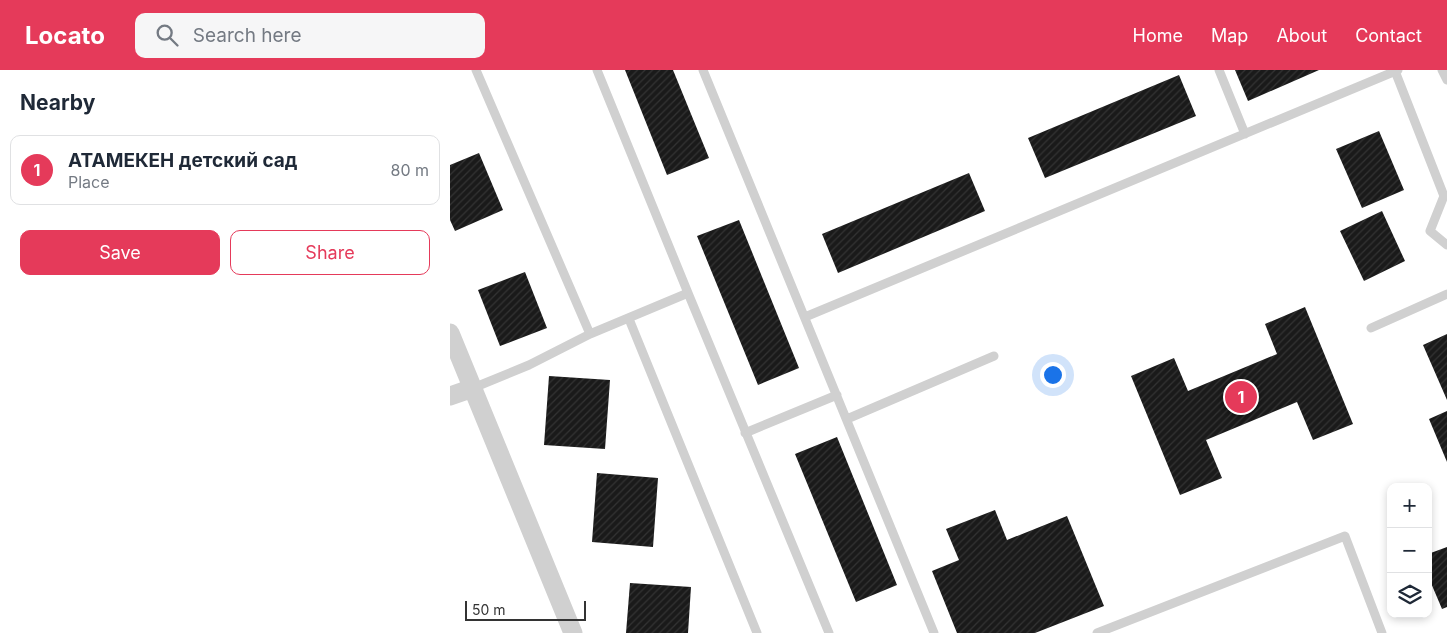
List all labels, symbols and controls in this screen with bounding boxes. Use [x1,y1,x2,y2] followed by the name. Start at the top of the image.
[135,13,485,58] search box
[25,21,105,50] text: Locato
[153,21,181,49] icon: search
[193,24,301,47] text: Search here
[1133,25,1183,46] text: Home
[1211,25,1248,46] text: Map
[1276,25,1327,46] text: About
[1355,25,1422,46] text: Contact
[20,90,95,115] text: Nearby
[68,149,298,172] text: АТАМЕКЕН детский сад
[34,160,40,180] text: 1
[390,160,429,180] text: 80 m
[68,172,110,192] text: Place
[20,230,220,275] button: Save
[230,230,430,275] button: Share
[1040,362,1066,388] your location
[1225,378,1257,416] pin: 1
[1387,483,1432,618] map controls
[1387,483,1432,528] button: +
[1387,528,1432,573] button: −
[1387,573,1432,618] button: layers
[465,598,586,621] scale bar
[472,601,506,618] text: 50 m

